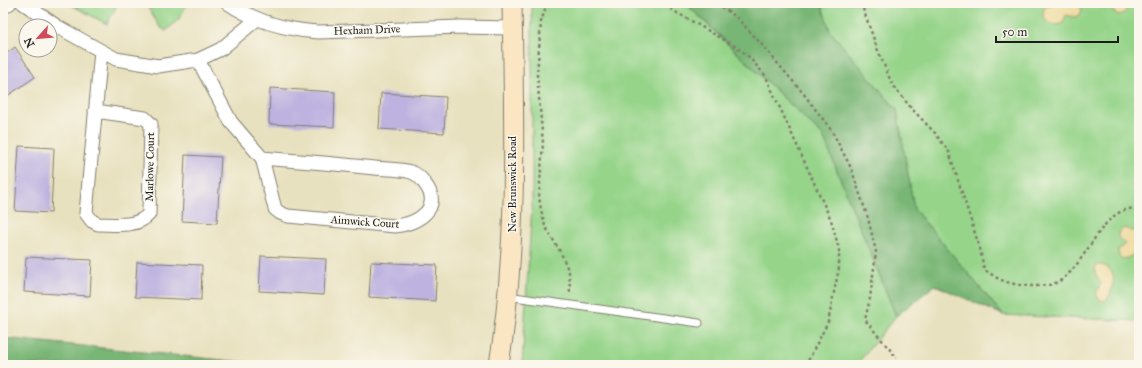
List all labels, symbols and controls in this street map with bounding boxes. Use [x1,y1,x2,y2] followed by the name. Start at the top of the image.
[18,18,58,58] north arrow
[996,18,1118,44] scale bar
[333,22,401,38] street label: Hexham Drive
[1002,25,1027,39] text: 50 m
[21,35,37,49] text: N
[143,132,157,202] street label: Marlowe Court
[506,135,519,232] street label: New Brunswick Road
[329,213,400,231] street label: Aimwick Court

